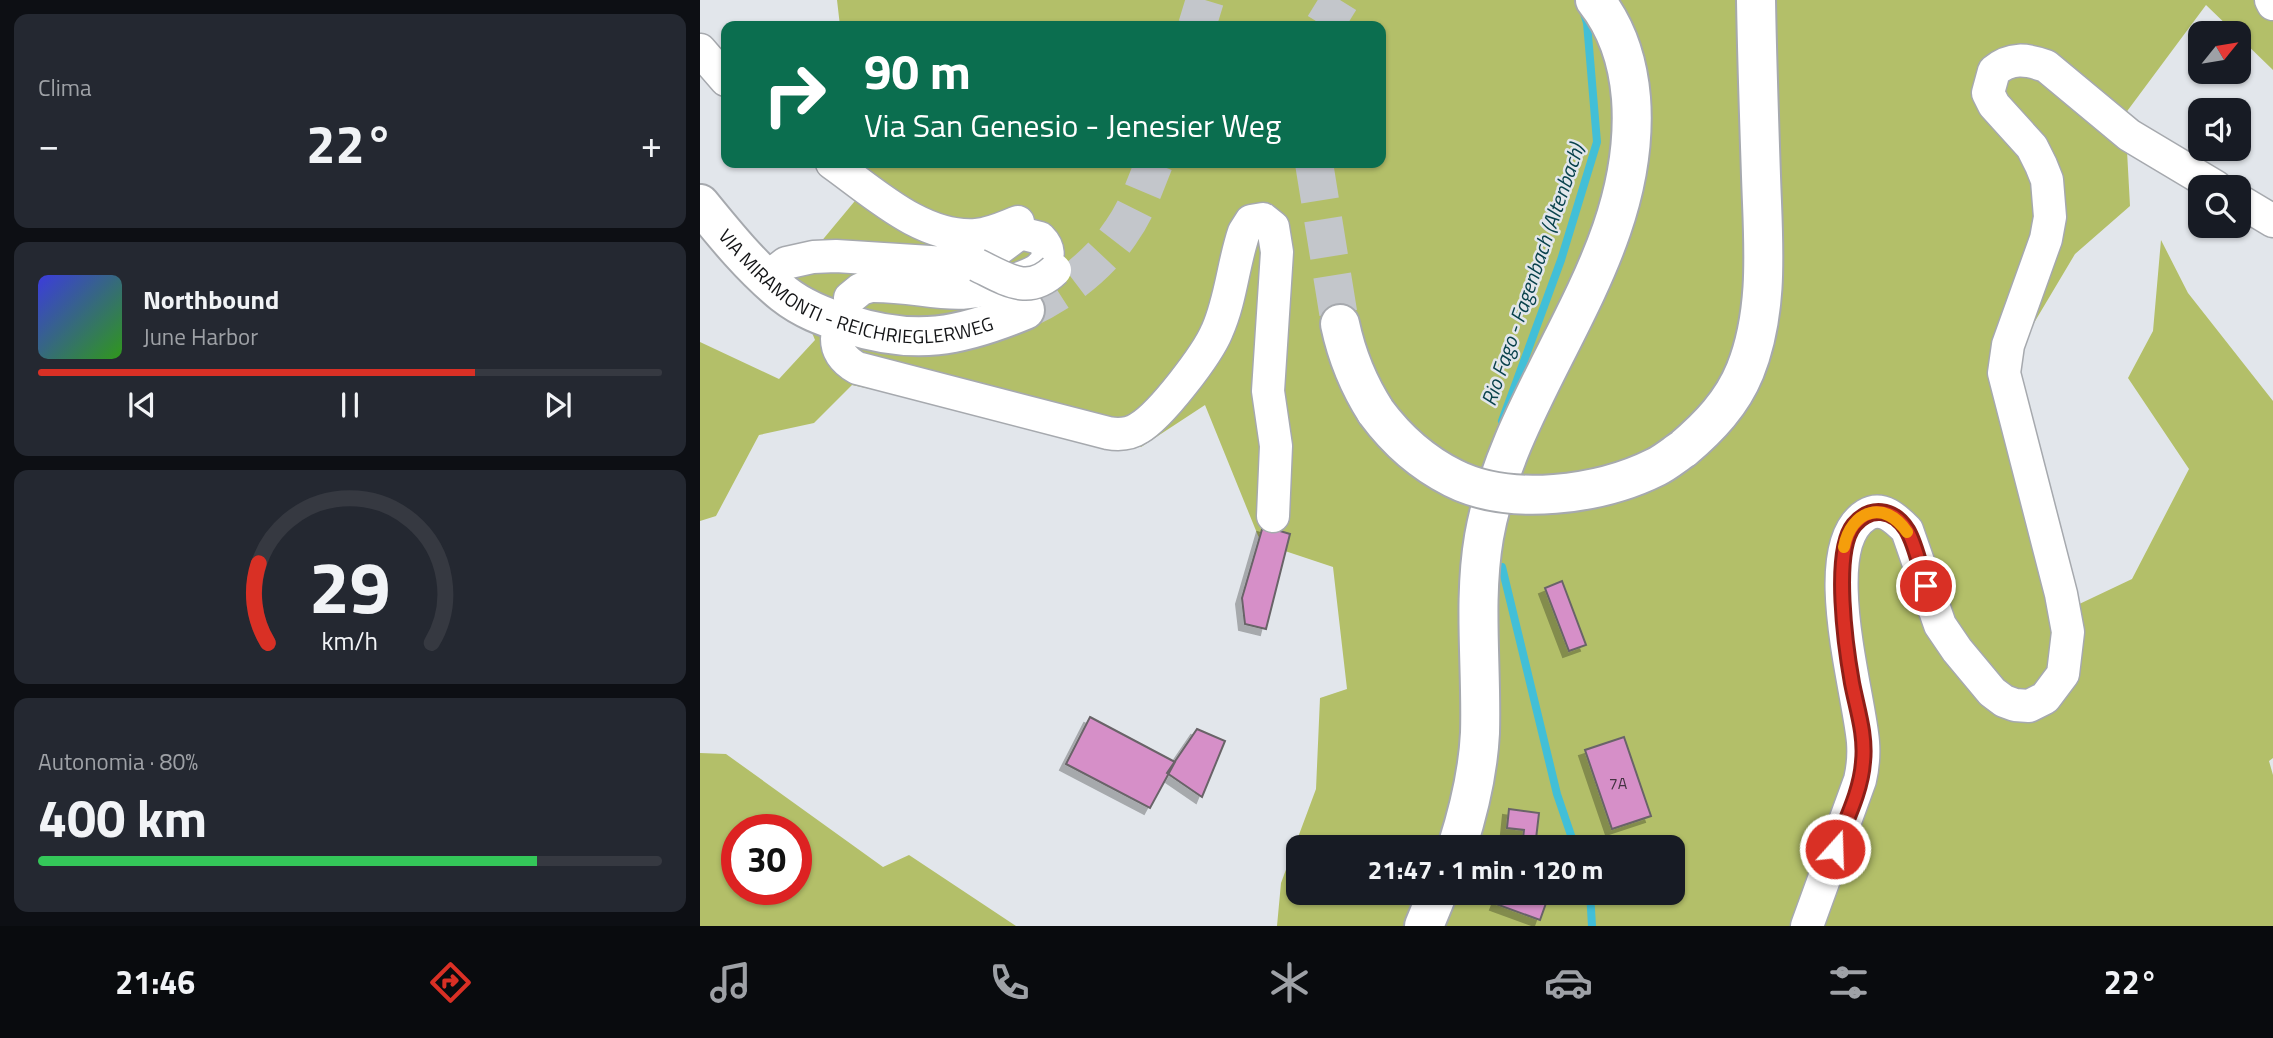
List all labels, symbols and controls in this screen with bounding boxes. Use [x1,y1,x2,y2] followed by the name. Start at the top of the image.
[2188,21,2250,84] north arrow
[2188,21,2251,238] map controls
[864,33,971,108] text: 90 m
[749,49,840,140] icon: right
[38,70,92,105] text: Clima
[2188,98,2251,161] button: sound
[864,101,1281,149] text: Via San Genesio - Jenesier Weg
[306,104,394,183] text: 22°
[38,115,59,173] text: −
[641,115,662,173] text: +
[1472,137,1593,410] water label: Rio Fago - Fagenbach (Altenbach)
[2188,175,2251,238] button: search
[712,222,997,350] street label: VIA MIRAMONTI - REICHRIEGLERWEG
[143,280,279,319] text: Northbound
[143,319,258,354] text: June Harbor
[123,386,161,424] icon: previous
[331,386,369,424] icon: pause
[539,386,577,424] icon: next
[309,531,391,641] text: 29
[1896,556,1956,616] pin
[1907,567,1945,605] icon: arrive
[322,622,378,660] text: km/h
[38,744,198,779] text: Autonomia · 80%
[1609,771,1628,795] house number: 7A
[38,778,207,857] text: 400 km
[1798,812,1872,886] position arrow
[721,814,812,905] speed limit sign: 30
[1368,850,1603,889] text: 21:47 · 1 min · 120 m
[115,958,195,1006] text: 21:46
[426,958,475,1007] icon: directions
[706,958,755,1007] icon: music
[985,958,1034,1007] icon: phone
[1265,958,1314,1007] icon: climate
[1544,958,1593,1007] icon: car
[1824,958,1873,1007] icon: filters
[2104,958,2158,1006] text: 22°

